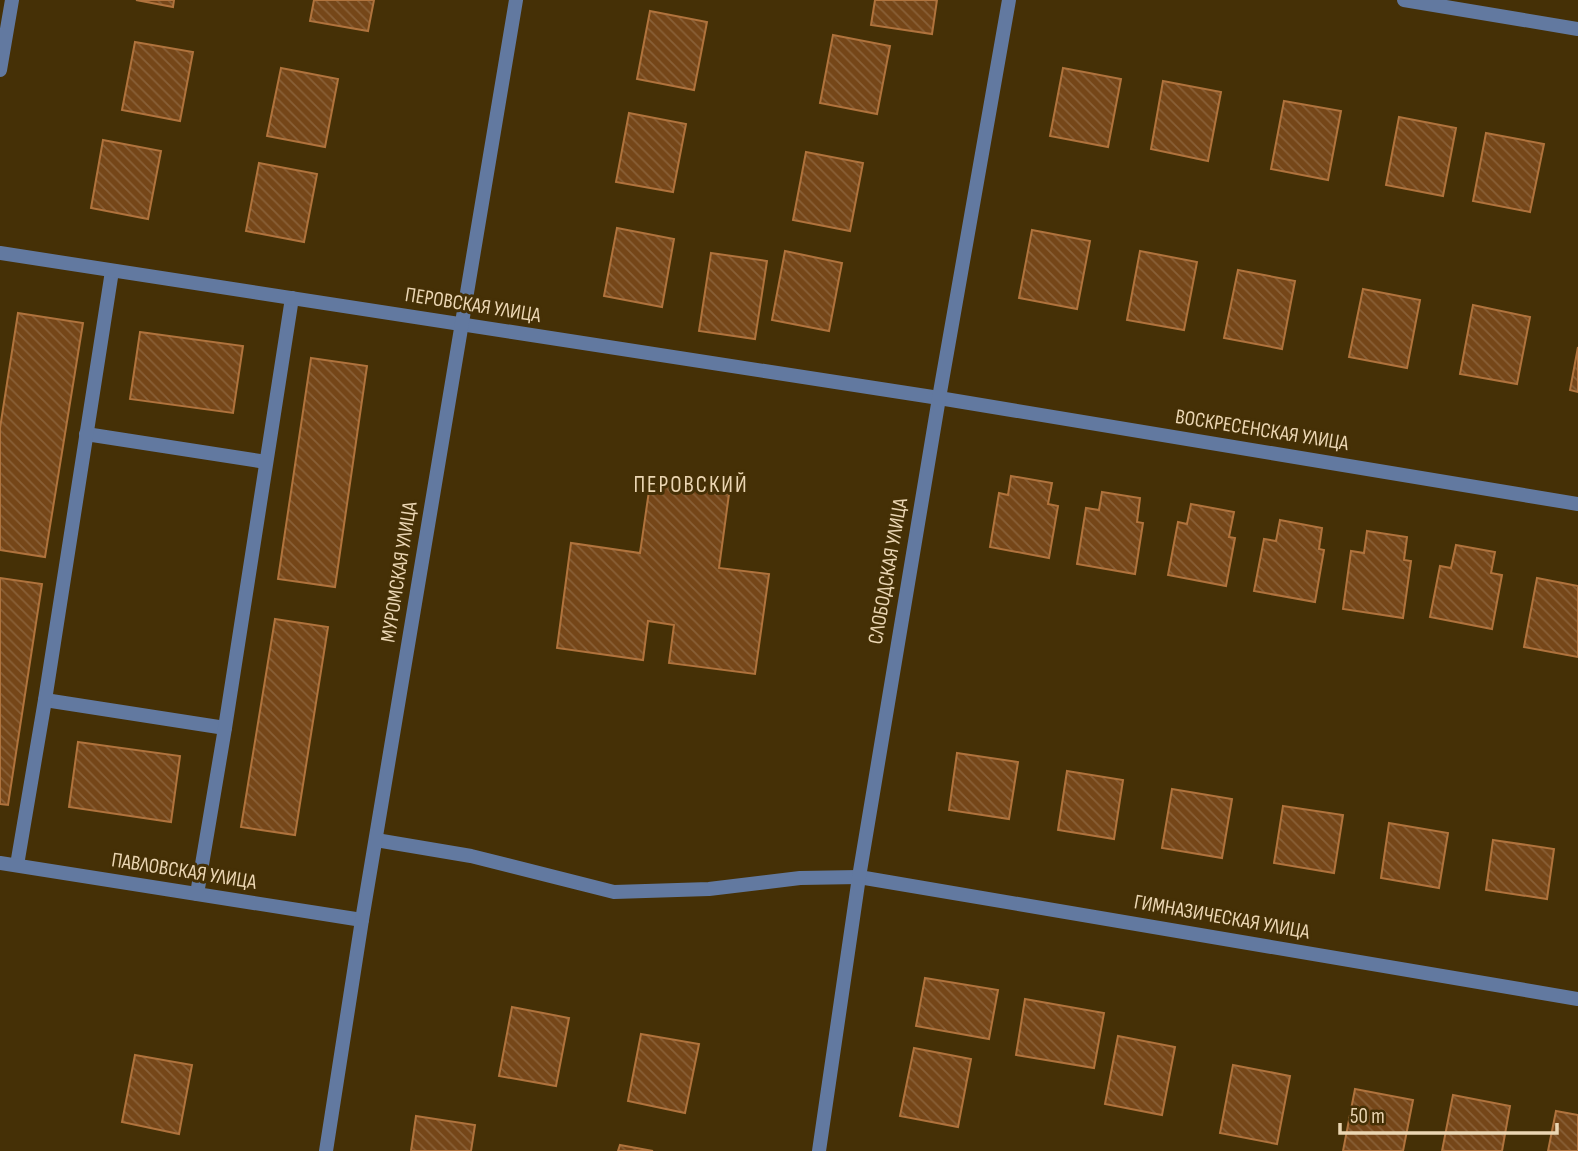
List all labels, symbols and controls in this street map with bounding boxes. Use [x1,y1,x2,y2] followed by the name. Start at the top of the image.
[403,282,544,328] street label: ПЕРОВСКАЯ УЛИЦА
[1174,404,1351,456] street label: ВОСКРЕСЕНСКАЯ УЛИЦА
[633,471,749,499] district label: ПЕРОВСКИЙ
[863,495,913,646] street label: СЛОБОДСКАЯ УЛИЦА
[376,499,423,644] street label: МУРОМСКАЯ УЛИЦА
[110,847,259,895] street label: ПАВЛОВСКАЯ УЛИЦА
[1132,889,1313,945] street label: ГИМНАЗИЧЕСКАЯ УЛИЦА
[1340,1092,1557,1136] scale bar
[1350,1104,1385,1129] text: 50 m

